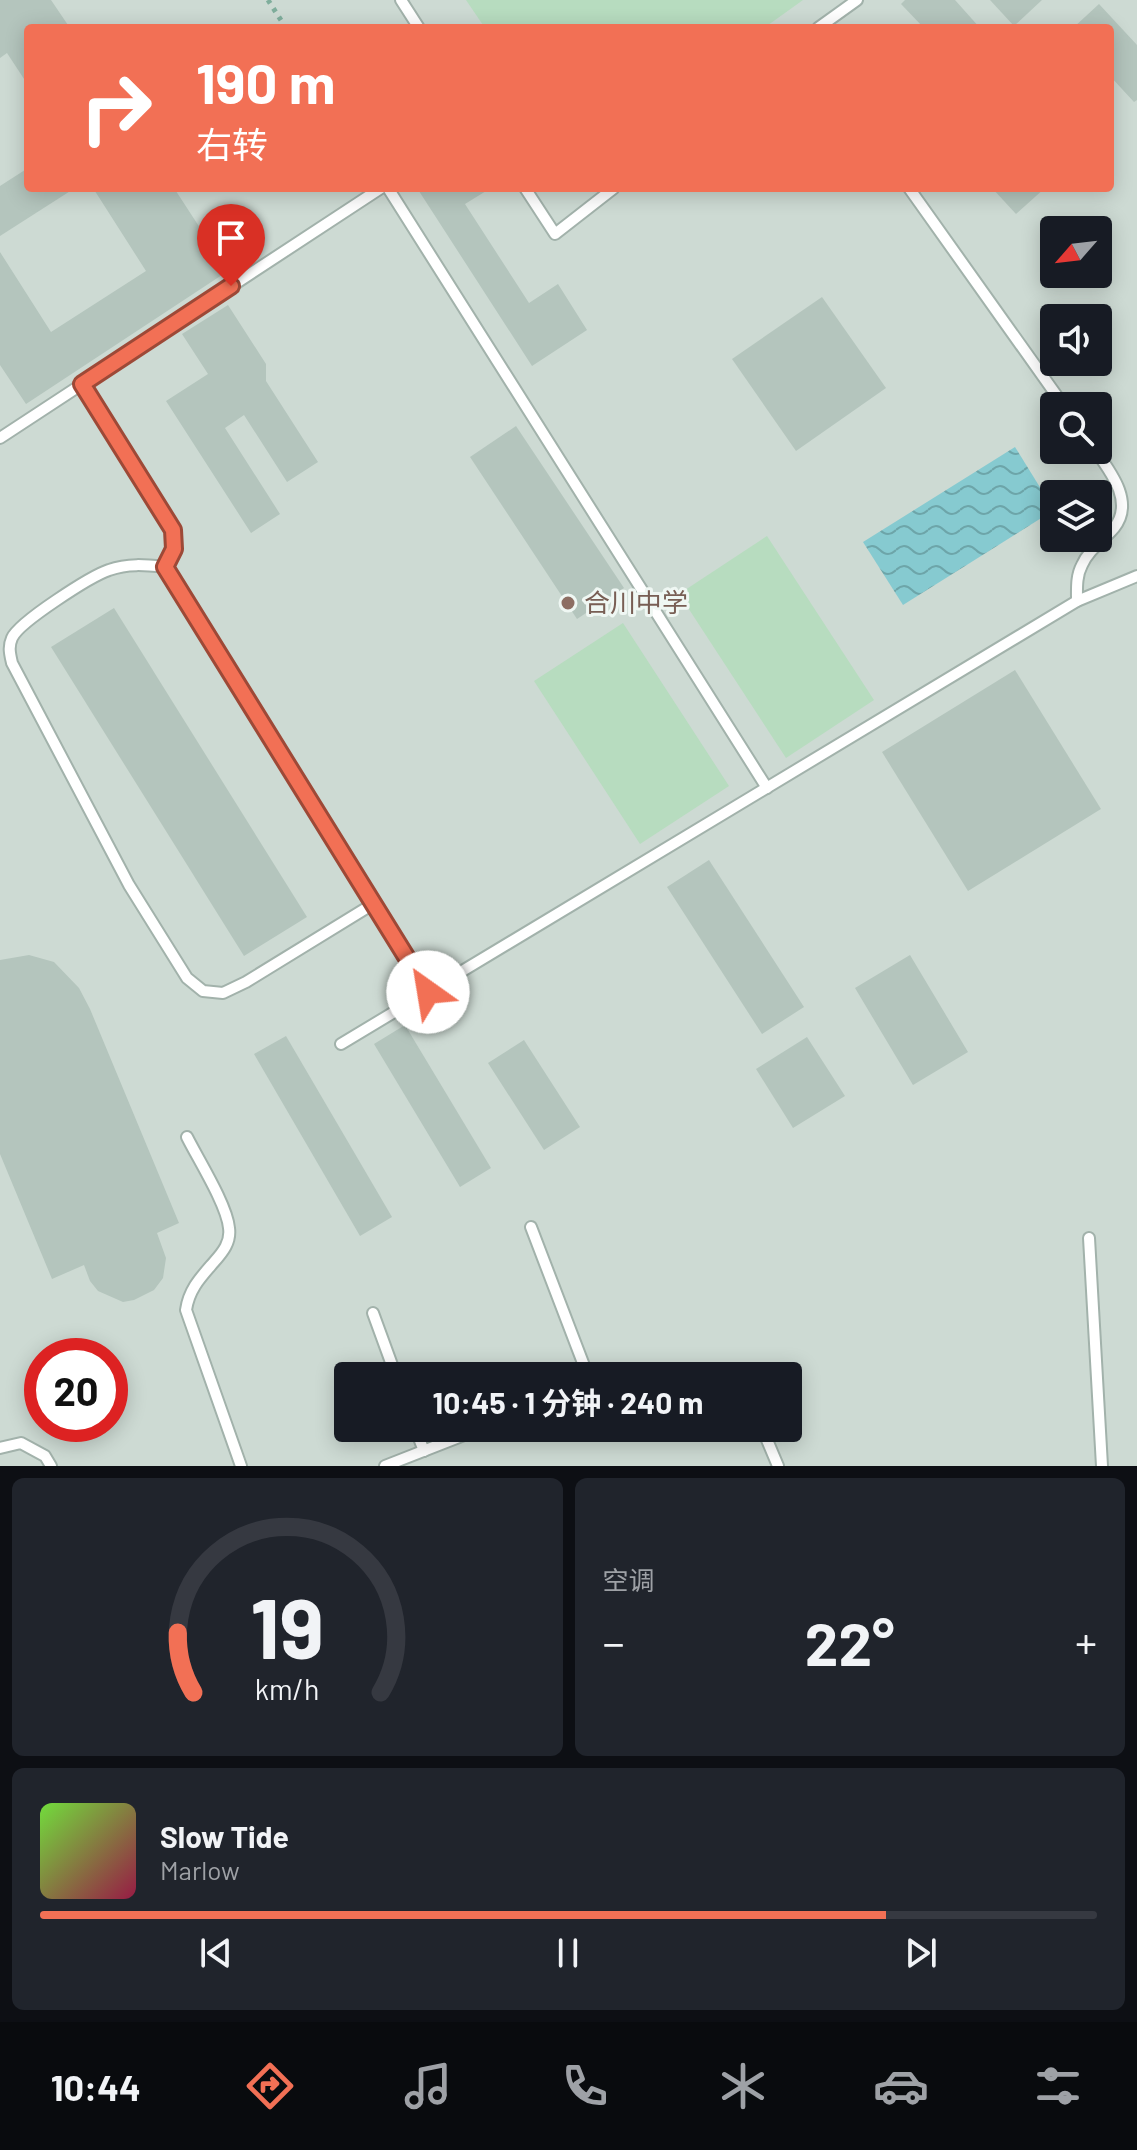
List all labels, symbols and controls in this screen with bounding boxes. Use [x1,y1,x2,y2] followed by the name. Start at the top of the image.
[196,48,335,115] text: 190 m
[64,56,168,160] icon: right
[196,122,268,165] text: 右转
[197,204,265,286] pin
[209,216,253,260] icon: arrive
[1040,216,1112,288] north arrow
[1040,216,1112,552] map controls
[1040,304,1112,376] button: sound
[1040,392,1112,464] button: search
[1040,480,1112,552] button: layers
[584,586,688,617] place label: 合川中学
[559,594,577,612] marker: 合川中学
[386,950,470,1034] position arrow
[24,1338,128,1442] speed limit sign: 20
[433,1384,703,1420] text: 10:45 · 1 分钟 · 240 m
[603,1564,655,1595] text: 空调
[250,1576,324,1676] text: 19
[805,1606,895,1678] text: 22°
[603,1615,625,1668] text: −
[1075,1615,1097,1668] text: +
[255,1671,320,1706] text: km/h
[160,1818,289,1854] text: Slow Tide
[160,1854,240,1885] text: Marlow
[194,1931,238,1975] icon: previous
[546,1931,590,1975] icon: pause
[899,1931,943,1975] icon: next
[242,2058,298,2114] icon: directions
[400,2058,456,2114] icon: music
[557,2058,613,2114] icon: phone
[715,2058,771,2114] icon: climate
[873,2058,929,2114] icon: car
[1030,2058,1086,2114] icon: filters
[51,2065,141,2108] text: 10:44

